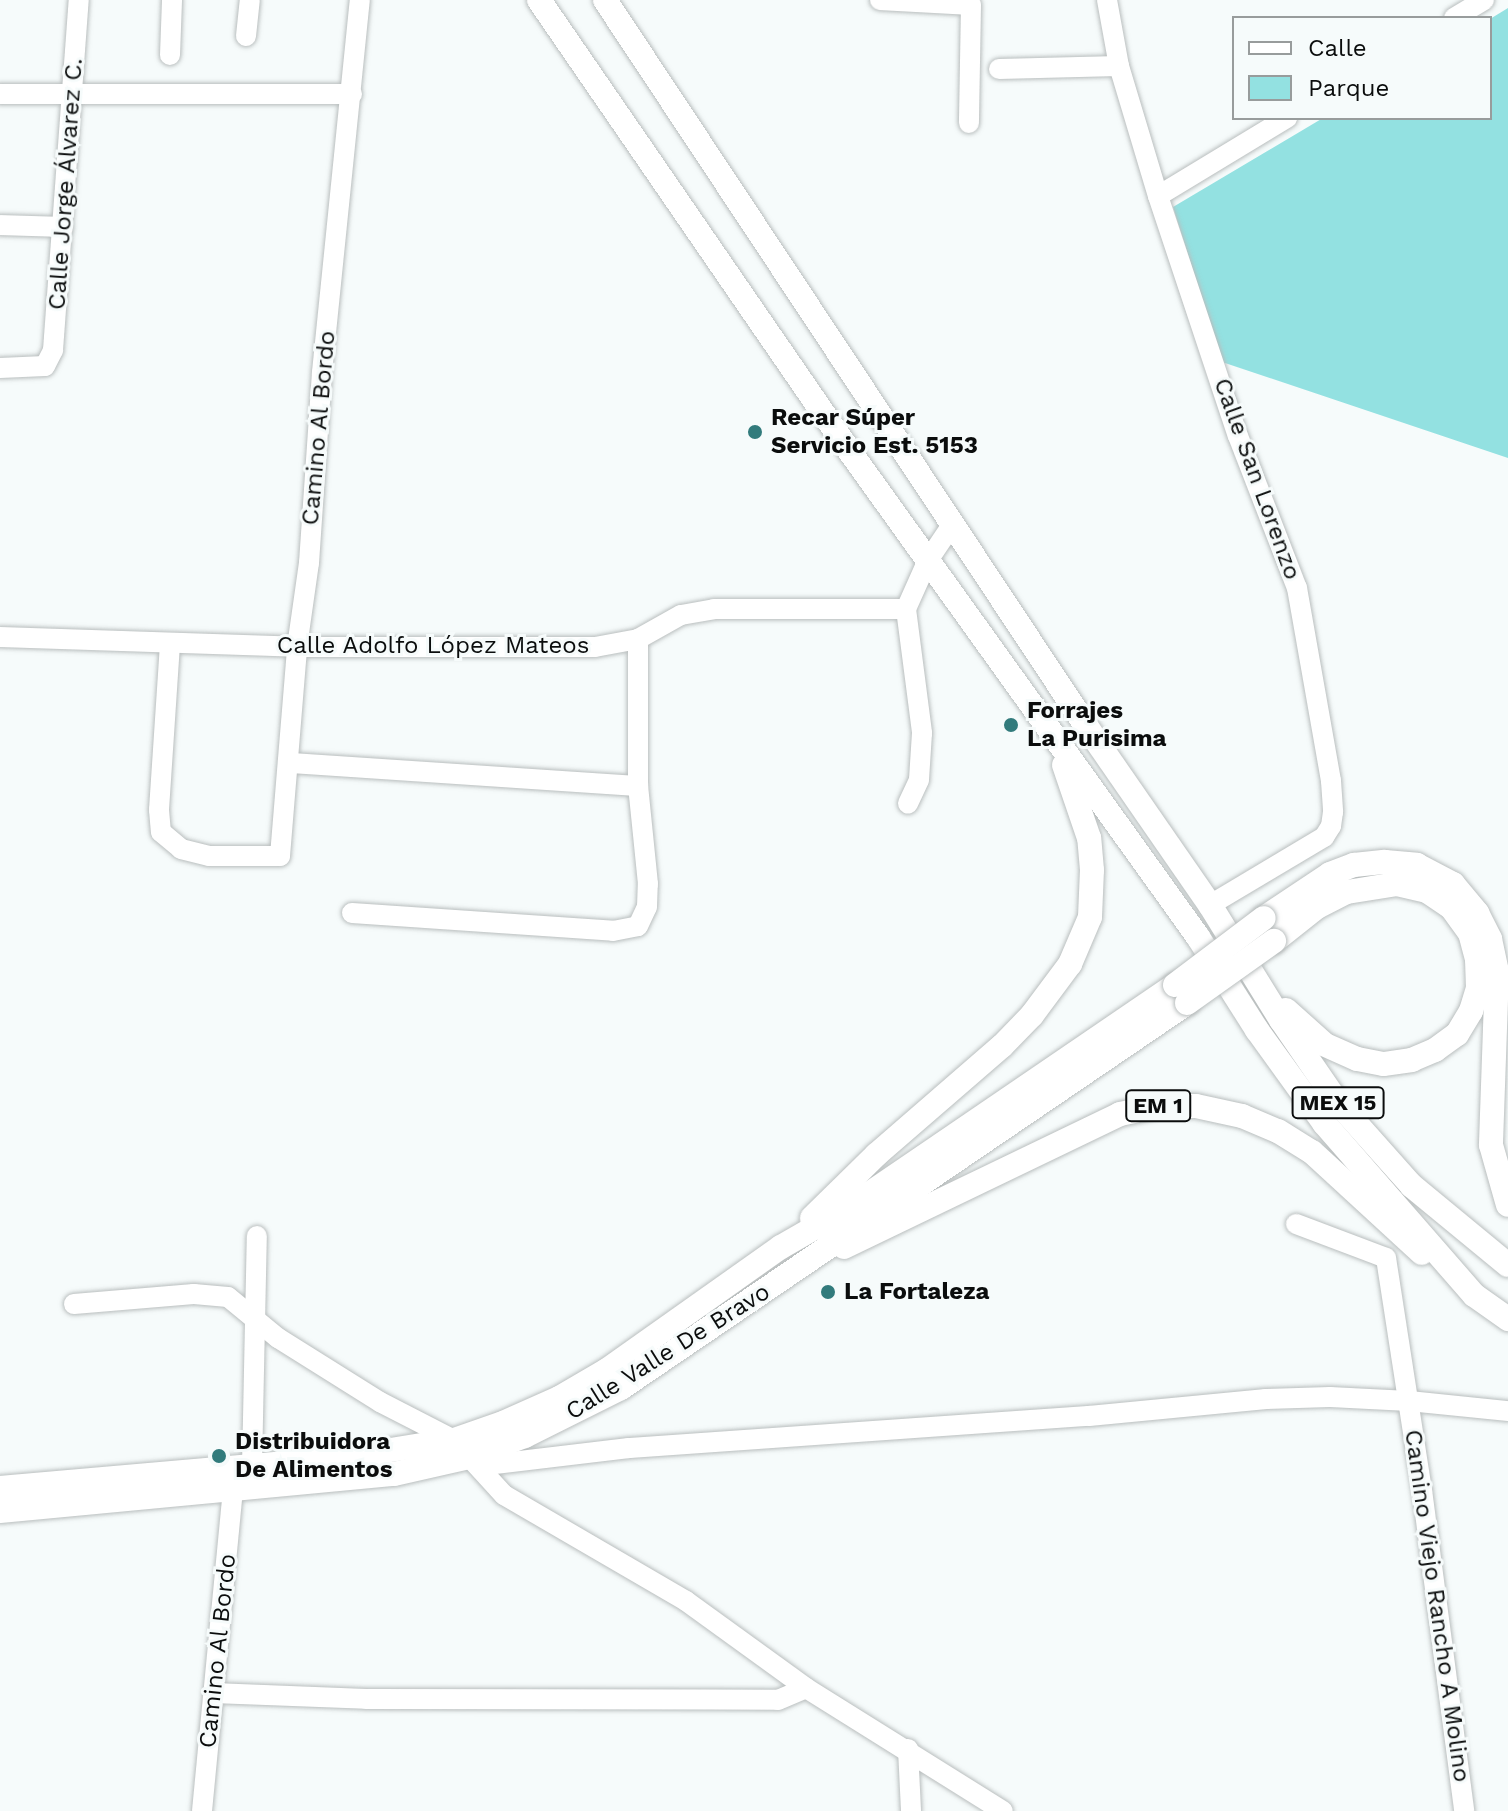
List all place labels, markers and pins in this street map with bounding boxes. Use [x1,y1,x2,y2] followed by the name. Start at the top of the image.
[771,404,978,460] place label: Recar Súper Servicio Est. 5153
[746,423,764,441] marker: Recar Súper Servicio Est. 5153
[1027,697,1167,753] place label: Forrajes La Purisima
[1002,716,1020,734] marker: Forrajes La Purisima
[844,1278,990,1306] place label: La Fortaleza
[819,1283,837,1301] marker: La Fortaleza
[235,1428,393,1484] place label: Distribuidora De Alimentos
[210,1447,228,1465] marker: Distribuidora De Alimentos

